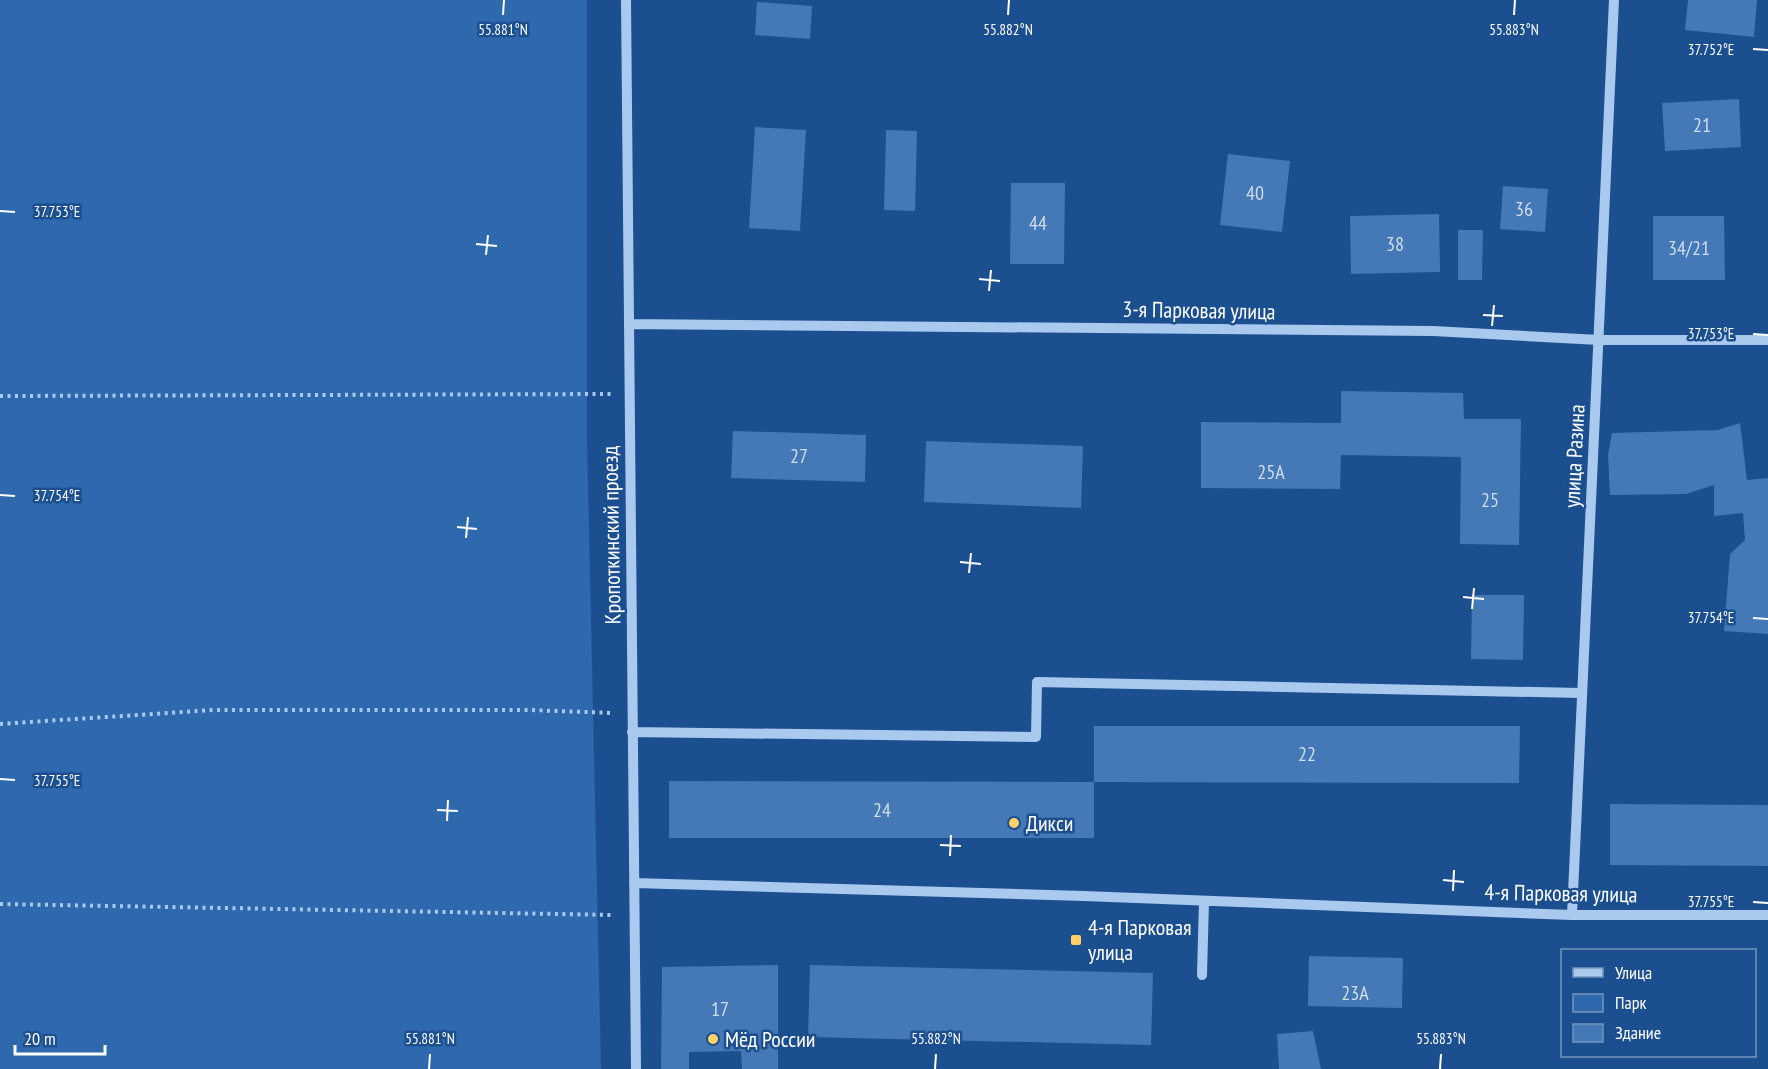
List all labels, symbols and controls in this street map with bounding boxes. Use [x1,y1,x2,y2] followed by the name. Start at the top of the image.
[478,20,528,39] text: 55.881°N
[983,20,1033,39] text: 55.882°N
[1489,20,1539,39] text: 55.883°N
[1688,40,1734,59] text: 37.752°E
[1693,112,1711,138] house number: 21
[1246,180,1264,206] house number: 40
[1515,196,1533,222] house number: 36
[34,202,80,221] text: 37.753°E
[1029,210,1047,236] house number: 44
[1386,231,1404,257] house number: 38
[1668,235,1710,261] house number: 34/21
[1122,295,1276,325] street label: 3-я Парковая улица
[1688,324,1734,343] text: 37.753°E
[1557,403,1591,509] street label: улица Разина
[790,443,808,469] house number: 27
[595,445,627,625] street label: Кропоткинский проезд
[1257,459,1285,485] house number: 25А
[34,486,80,505] text: 37.754°E
[1481,487,1499,513] house number: 25
[1688,608,1734,627] text: 37.754°E
[1298,741,1316,767] house number: 22
[34,771,80,790] text: 37.755°E
[873,797,891,823] house number: 24
[1026,809,1073,837] place label: Дикси
[1007,816,1021,830] marker: Дикси
[1484,878,1638,908] street label: 4-я Парковая улица
[1688,892,1734,911] text: 37.755°E
[1088,913,1191,966] place label: 4-я Парковая улица
[1069,933,1083,947] marker: 4-я Парковая улица
[1561,949,1756,1057] legend
[1615,961,1652,984] text: Улица
[1341,980,1369,1006] house number: 23А
[1615,991,1646,1014] text: Парк
[711,996,729,1022] house number: 17
[15,1018,105,1056] scale bar
[1615,1021,1661,1044] text: Здание
[725,1025,815,1053] place label: Мёд России
[24,1027,56,1050] text: 20 m
[405,1029,455,1048] text: 55.881°N
[911,1029,961,1048] text: 55.882°N
[1416,1029,1466,1048] text: 55.883°N
[706,1032,720,1046] marker: Мёд России

